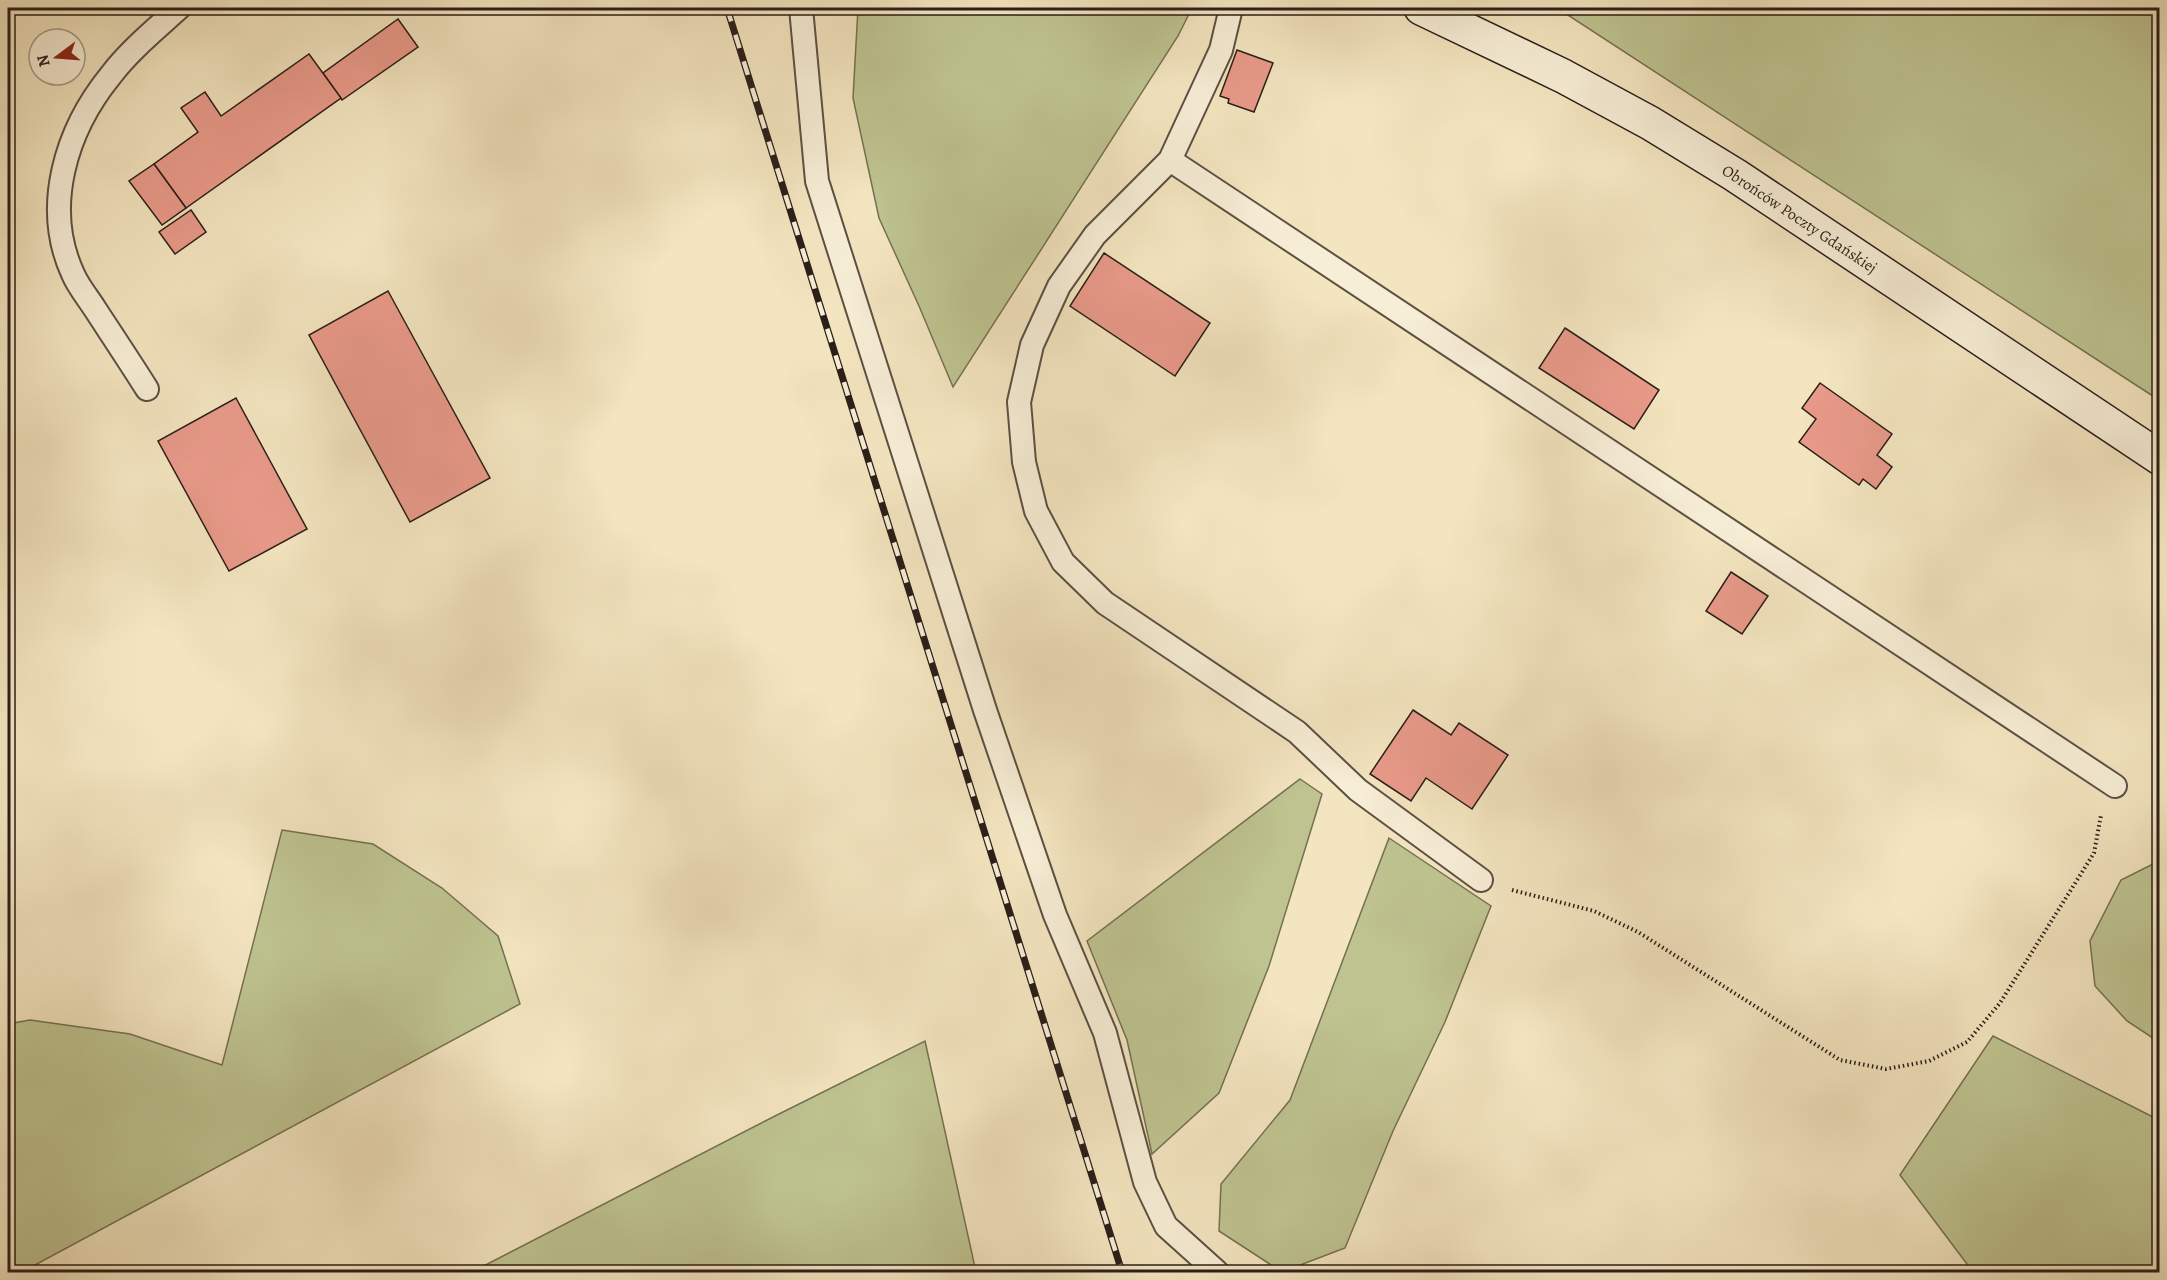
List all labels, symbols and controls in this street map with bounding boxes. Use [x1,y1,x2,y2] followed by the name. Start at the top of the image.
[27,27,87,87] north arrow
[31,52,56,69] text: N
[1718,160,1881,279] street label: Obrońców Poczty Gdańskiej

